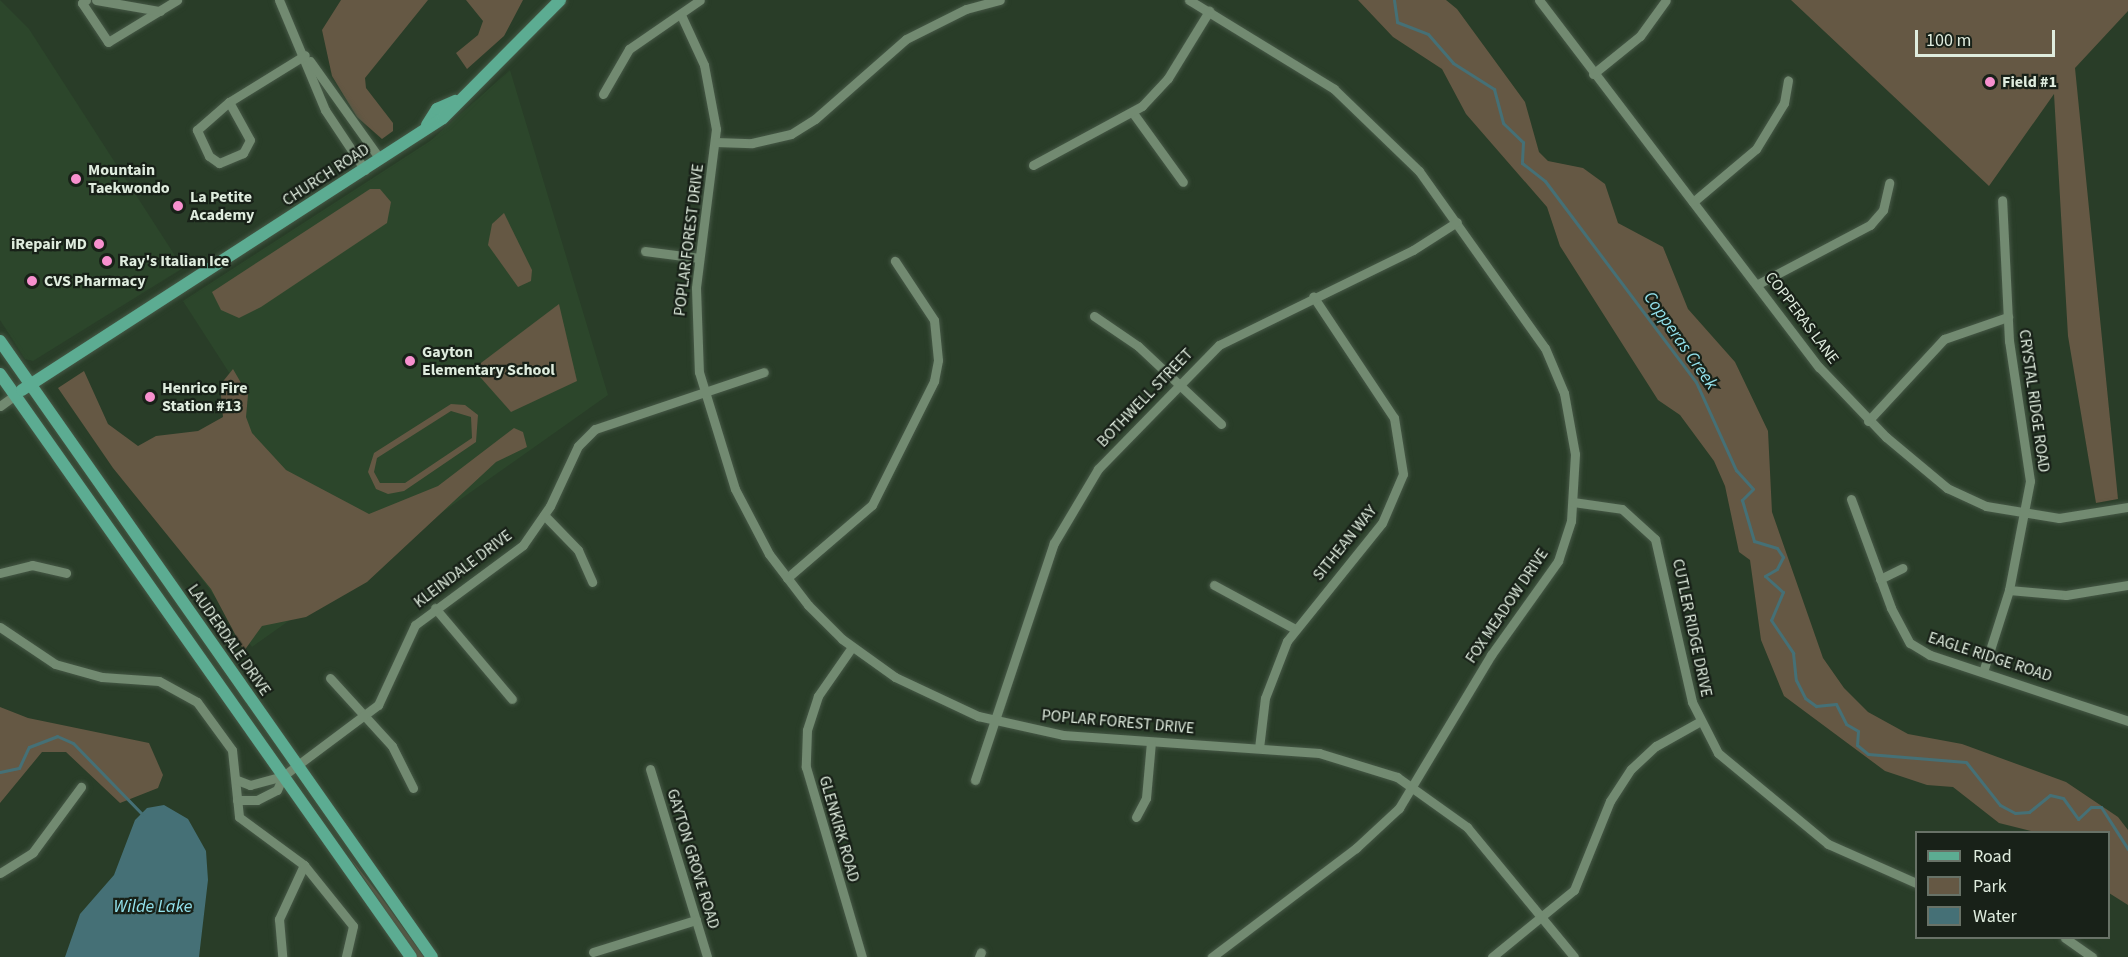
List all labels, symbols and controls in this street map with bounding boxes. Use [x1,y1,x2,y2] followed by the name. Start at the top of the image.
[1918,18,2058,56] scale bar
[1926,28,1971,53] text: 100 m
[2002,72,2057,92] place label: Field #1
[1983,75,1997,89] marker: Field #1
[279,140,373,210] street label: CHURCH ROAD
[88,160,170,198] place label: Mountain Taekwondo
[670,163,708,317] street label: POPLAR FOREST DRIVE
[69,172,83,186] marker: Mountain Taekwondo
[190,187,254,225] place label: La Petite Academy
[171,199,185,213] marker: La Petite Academy
[11,234,87,254] place label: iRepair MD
[92,237,106,251] marker: iRepair MD
[119,251,229,271] place label: Ray's Italian Ice
[100,254,114,268] marker: Ray's Italian Ice
[1761,268,1843,368] street label: COPPERAS LANE
[44,271,145,291] place label: CVS Pharmacy
[25,274,39,288] marker: CVS Pharmacy
[1638,288,1722,394] water label: Copperas Creek
[2014,328,2054,474] street label: CRYSTAL RIDGE ROAD
[422,342,555,380] place label: Gayton Elementary School
[1093,345,1197,451] street label: BOTHWELL STREET
[403,354,417,368] marker: Gayton Elementary School
[162,378,247,416] place label: Henrico Fire Station #13
[143,390,157,404] marker: Henrico Fire Station #13
[1309,502,1381,584] street label: SITHEAN WAY
[410,526,516,612] street label: KLEINDALE DRIVE
[1462,545,1552,667] street label: FOX MEADOW DRIVE
[1668,557,1716,699] street label: CUTLER RIDGE DRIVE
[183,581,275,699] street label: LAUDERDALE DRIVE
[1926,628,2054,686] street label: EAGLE RIDGE ROAD
[1041,706,1195,738] street label: POPLAR FOREST DRIVE
[815,774,863,884] street label: GLENKIRK ROAD
[663,787,723,931] street label: GAYTON GROVE ROAD
[1915,831,2110,939] legend
[1973,844,2012,869] text: Road
[1973,874,2007,899] text: Park
[114,896,192,918] water label: Wilde Lake
[1973,904,2017,929] text: Water

